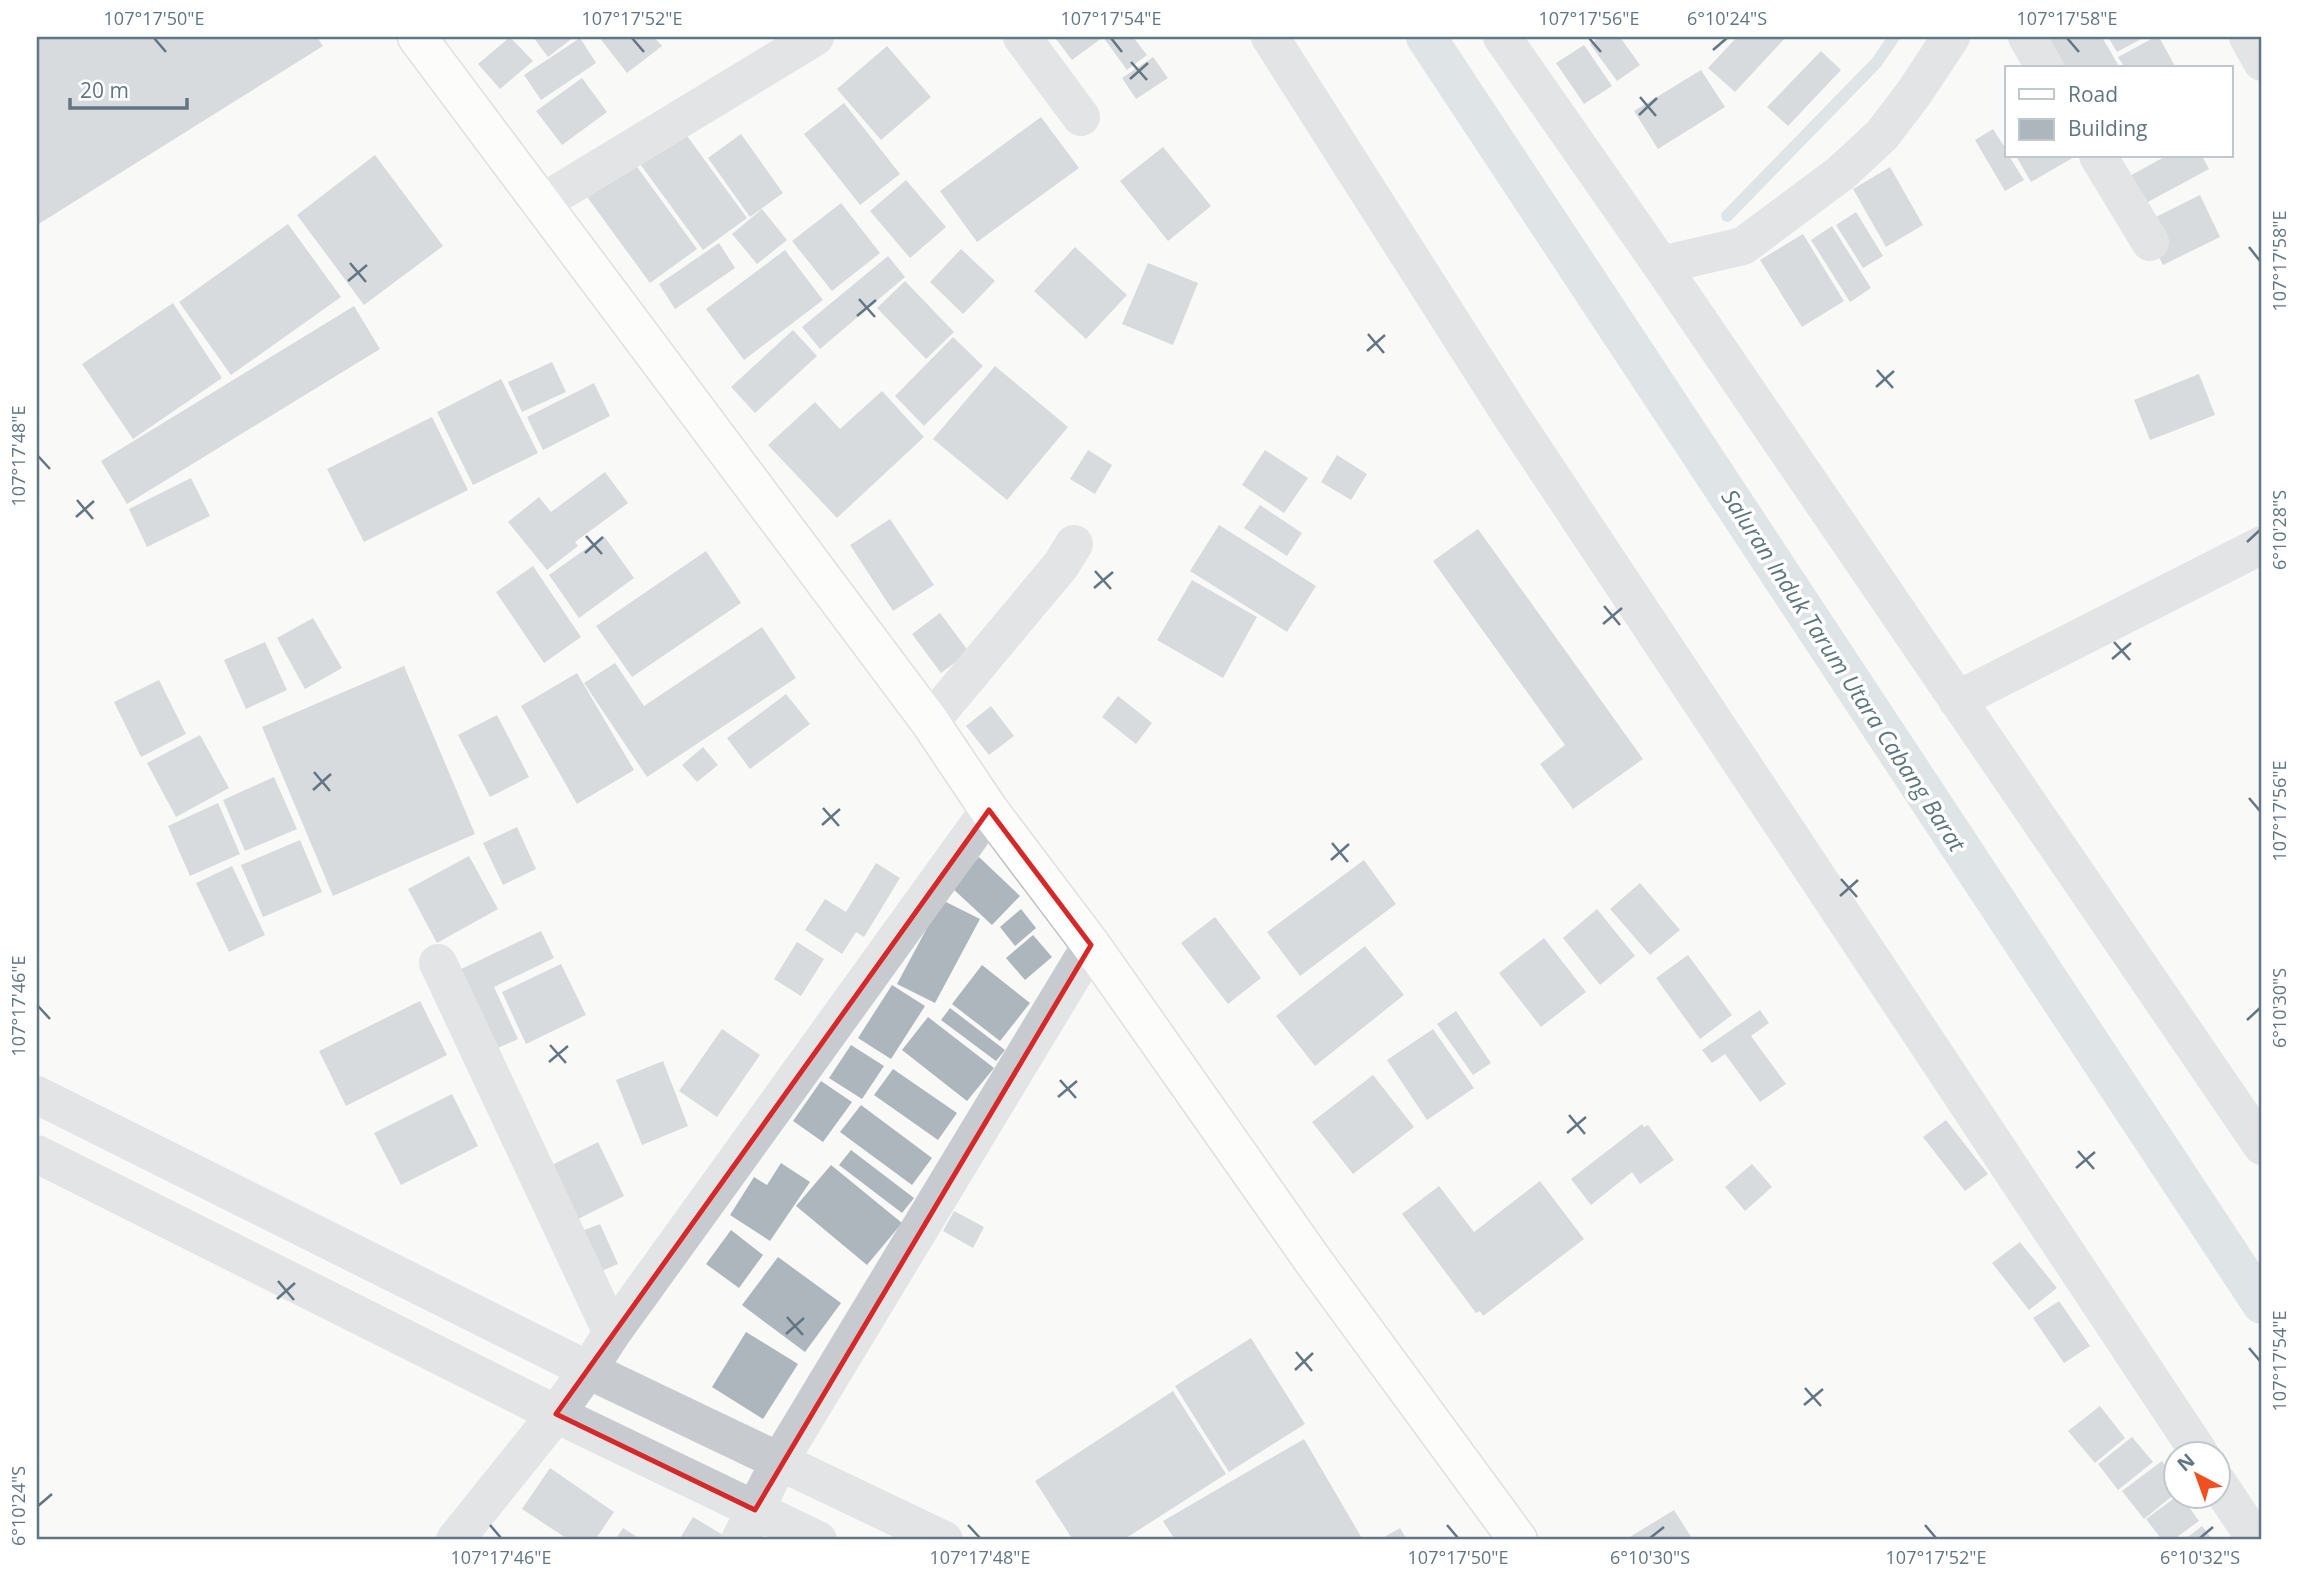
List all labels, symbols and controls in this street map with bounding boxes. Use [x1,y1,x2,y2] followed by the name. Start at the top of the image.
[104,6,204,30] text: 107°17'50"E
[582,6,682,30] text: 107°17'52"E
[1061,6,1161,30] text: 107°17'54"E
[1539,6,1639,30] text: 107°17'56"E
[1687,6,1767,30] text: 6°10'24"S
[2017,6,2117,30] text: 107°17'58"E
[70,66,187,110] scale bar
[2005,66,2232,158] legend
[80,76,129,104] text: 20 m
[2068,80,2118,108] text: Road
[2068,114,2147,142] text: Building
[2267,211,2291,311] text: 107°17'58"E
[6,406,30,506] text: 107°17'48"E
[1715,483,1974,858] water label: Saluran Induk Tarum Utara Cabang Barat
[2267,490,2291,570] text: 6°10'28"S
[2267,761,2291,861] text: 107°17'56"E
[6,956,30,1056] text: 107°17'46"E
[2267,968,2291,1048] text: 6°10'30"S
[2267,1311,2291,1411] text: 107°17'54"E
[2162,1440,2232,1510] north arrow
[2171,1447,2200,1477] text: N
[6,1466,30,1546] text: 6°10'24"S
[451,1545,551,1569] text: 107°17'46"E
[930,1545,1030,1569] text: 107°17'48"E
[1408,1545,1508,1569] text: 107°17'50"E
[1610,1545,1690,1569] text: 6°10'30"S
[1886,1545,1986,1569] text: 107°17'52"E
[2160,1545,2240,1569] text: 6°10'32"S

